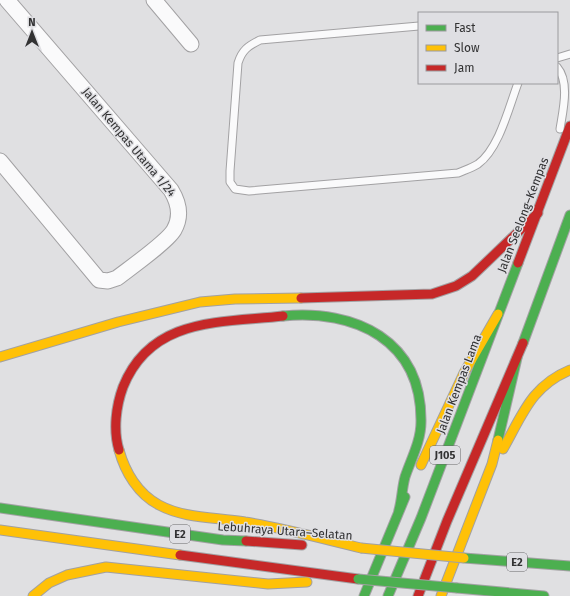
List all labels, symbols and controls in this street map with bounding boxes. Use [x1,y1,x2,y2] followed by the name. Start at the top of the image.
[12,12,52,52] north arrow
[418,12,558,84] legend
[28,16,36,29] text: N
[454,21,476,35] text: Fast
[454,41,480,55] text: Slow
[454,61,474,75] text: Jam
[79,85,179,200] street label: Jalan Kempas Utama 1/24
[495,155,552,275] street label: Jalan Seelong–Kempas
[434,332,484,436] street label: Jalan Kempas Lama
[430,446,460,464] road number: J105
[217,519,353,543] street label: Lebuhraya Utara–Selatan
[170,525,190,543] road number: E2
[507,553,527,571] road number: E2

